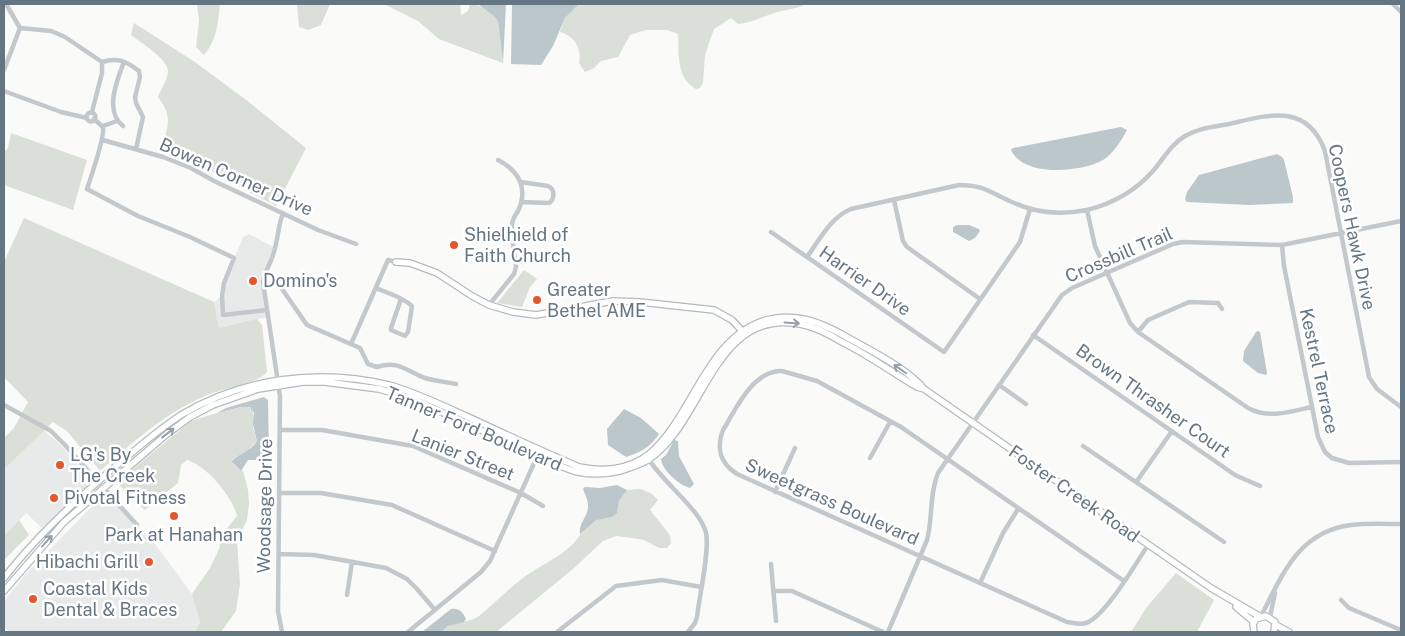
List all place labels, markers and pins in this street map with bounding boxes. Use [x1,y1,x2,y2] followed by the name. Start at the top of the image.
[464,224,571,266] place label: Shielhield of Faith Church
[448,239,460,251] marker: Shielhield of Faith Church
[263,270,337,291] place label: Domino's
[247,275,259,287] marker: Domino's
[547,279,646,321] place label: Greater Bethel AME
[531,294,543,306] marker: Greater Bethel AME
[70,444,155,486] place label: LG's By The Creek
[54,459,66,471] marker: LG's By The Creek
[64,487,186,508] place label: Pivotal Fitness
[48,492,60,504] marker: Pivotal Fitness
[168,510,180,522] marker: Park at Hanahan
[105,524,243,545] place label: Park at Hanahan
[36,551,139,572] place label: Hibachi Grill
[143,556,155,568] marker: Hibachi Grill
[43,578,177,620] place label: Coastal Kids Dental & Braces
[27,593,39,605] marker: Coastal Kids Dental & Braces

